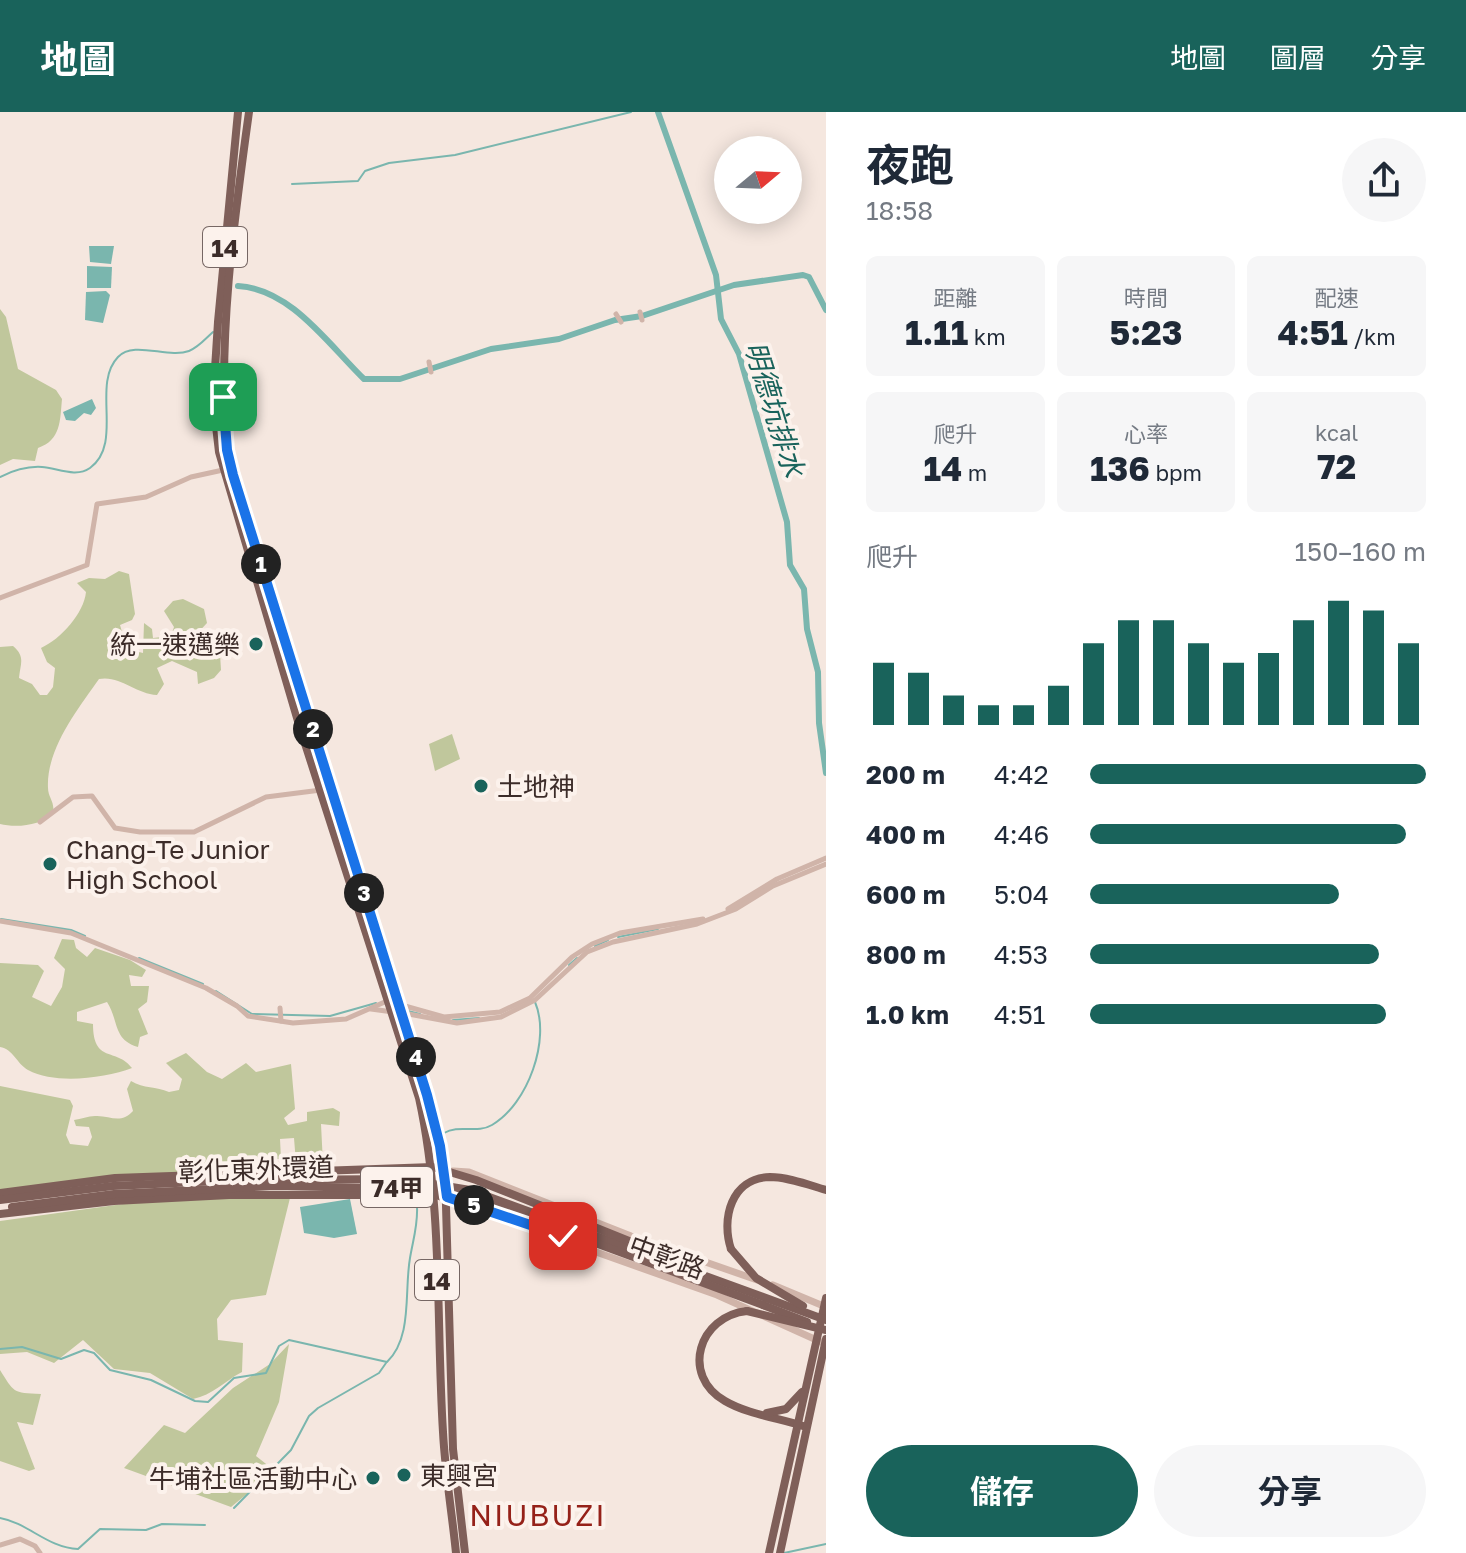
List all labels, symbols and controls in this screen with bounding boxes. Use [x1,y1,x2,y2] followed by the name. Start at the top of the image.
[40,36,116,81] text: 地圖
[1170,41,1226,74] text: 地圖
[1270,41,1326,74] text: 圖層
[1370,41,1426,74] text: 分享
[714,136,802,224] north arrow
[714,136,802,224] map controls
[866,138,954,191] text: 夜跑
[1342,138,1426,222] button: share
[866,195,933,226] text: 18:58
[203,227,247,267] road number: 14
[933,284,977,311] text: 距離
[1124,284,1168,311] text: 時間
[1315,284,1359,311] text: 配速
[905,312,968,352] text: 1.11
[1109,312,1183,352] text: 5:23
[1277,312,1348,352] text: 4:51
[968,323,1006,350] text: km
[1348,323,1396,350] text: /km
[739,337,812,483] water label: 明德坑排水
[189,363,257,431] pin
[201,375,245,419] icon: arrive
[1315,419,1358,446] text: kcal
[933,420,977,447] text: 爬升
[1124,420,1168,447] text: 心率
[1317,446,1356,486] text: 72
[923,448,962,488] text: 14
[1090,448,1150,488] text: 136
[962,459,987,486] text: m
[1150,459,1202,486] text: bpm
[1294,536,1426,567] text: 150–160 m
[866,541,918,572] text: 爬升
[241,544,281,584] pin: 1
[255,550,267,577] text: 1
[110,629,240,660] place label: 統一速邁樂
[247,635,265,653] marker: 統一速邁樂
[293,709,333,749] pin: 2
[306,715,320,742] text: 2
[866,759,945,790] text: 200 m
[994,759,1049,790] text: 4:42
[497,771,575,802] place label: 土地神
[472,777,490,795] marker: 土地神
[866,819,945,850] text: 400 m
[994,819,1049,850] text: 4:46
[66,834,270,895] place label: Chang-Te Junior High School
[41,855,59,873] marker: Chang-Te Junior High School
[344,873,384,913] pin: 3
[357,879,371,906] text: 3
[866,879,946,910] text: 600 m
[994,879,1049,910] text: 5:04
[866,939,946,970] text: 800 m
[994,939,1048,970] text: 4:53
[866,999,949,1030] text: 1.0 km
[994,999,1045,1030] text: 4:51
[396,1037,436,1077] pin: 4
[409,1043,423,1070] text: 4
[177,1151,335,1187] street label: 彰化東外環道
[361,1167,433,1207] road number: 74甲
[454,1185,494,1225] pin: 5
[467,1191,481,1218] text: 5
[529,1202,597,1270] pin
[541,1214,585,1258] icon: check
[625,1229,709,1285] street label: 中彰路
[415,1260,459,1300] road number: 14
[866,1445,1138,1537] button: 儲存
[1154,1445,1426,1537] button: 分享
[420,1460,498,1491] place label: 東興宮
[149,1463,357,1494] place label: 牛埔社區活動中心
[395,1466,413,1484] marker: 東興宮
[364,1469,382,1487] marker: 牛埔社區活動中心
[469,1497,607,1533] district label: NIUBUZI

